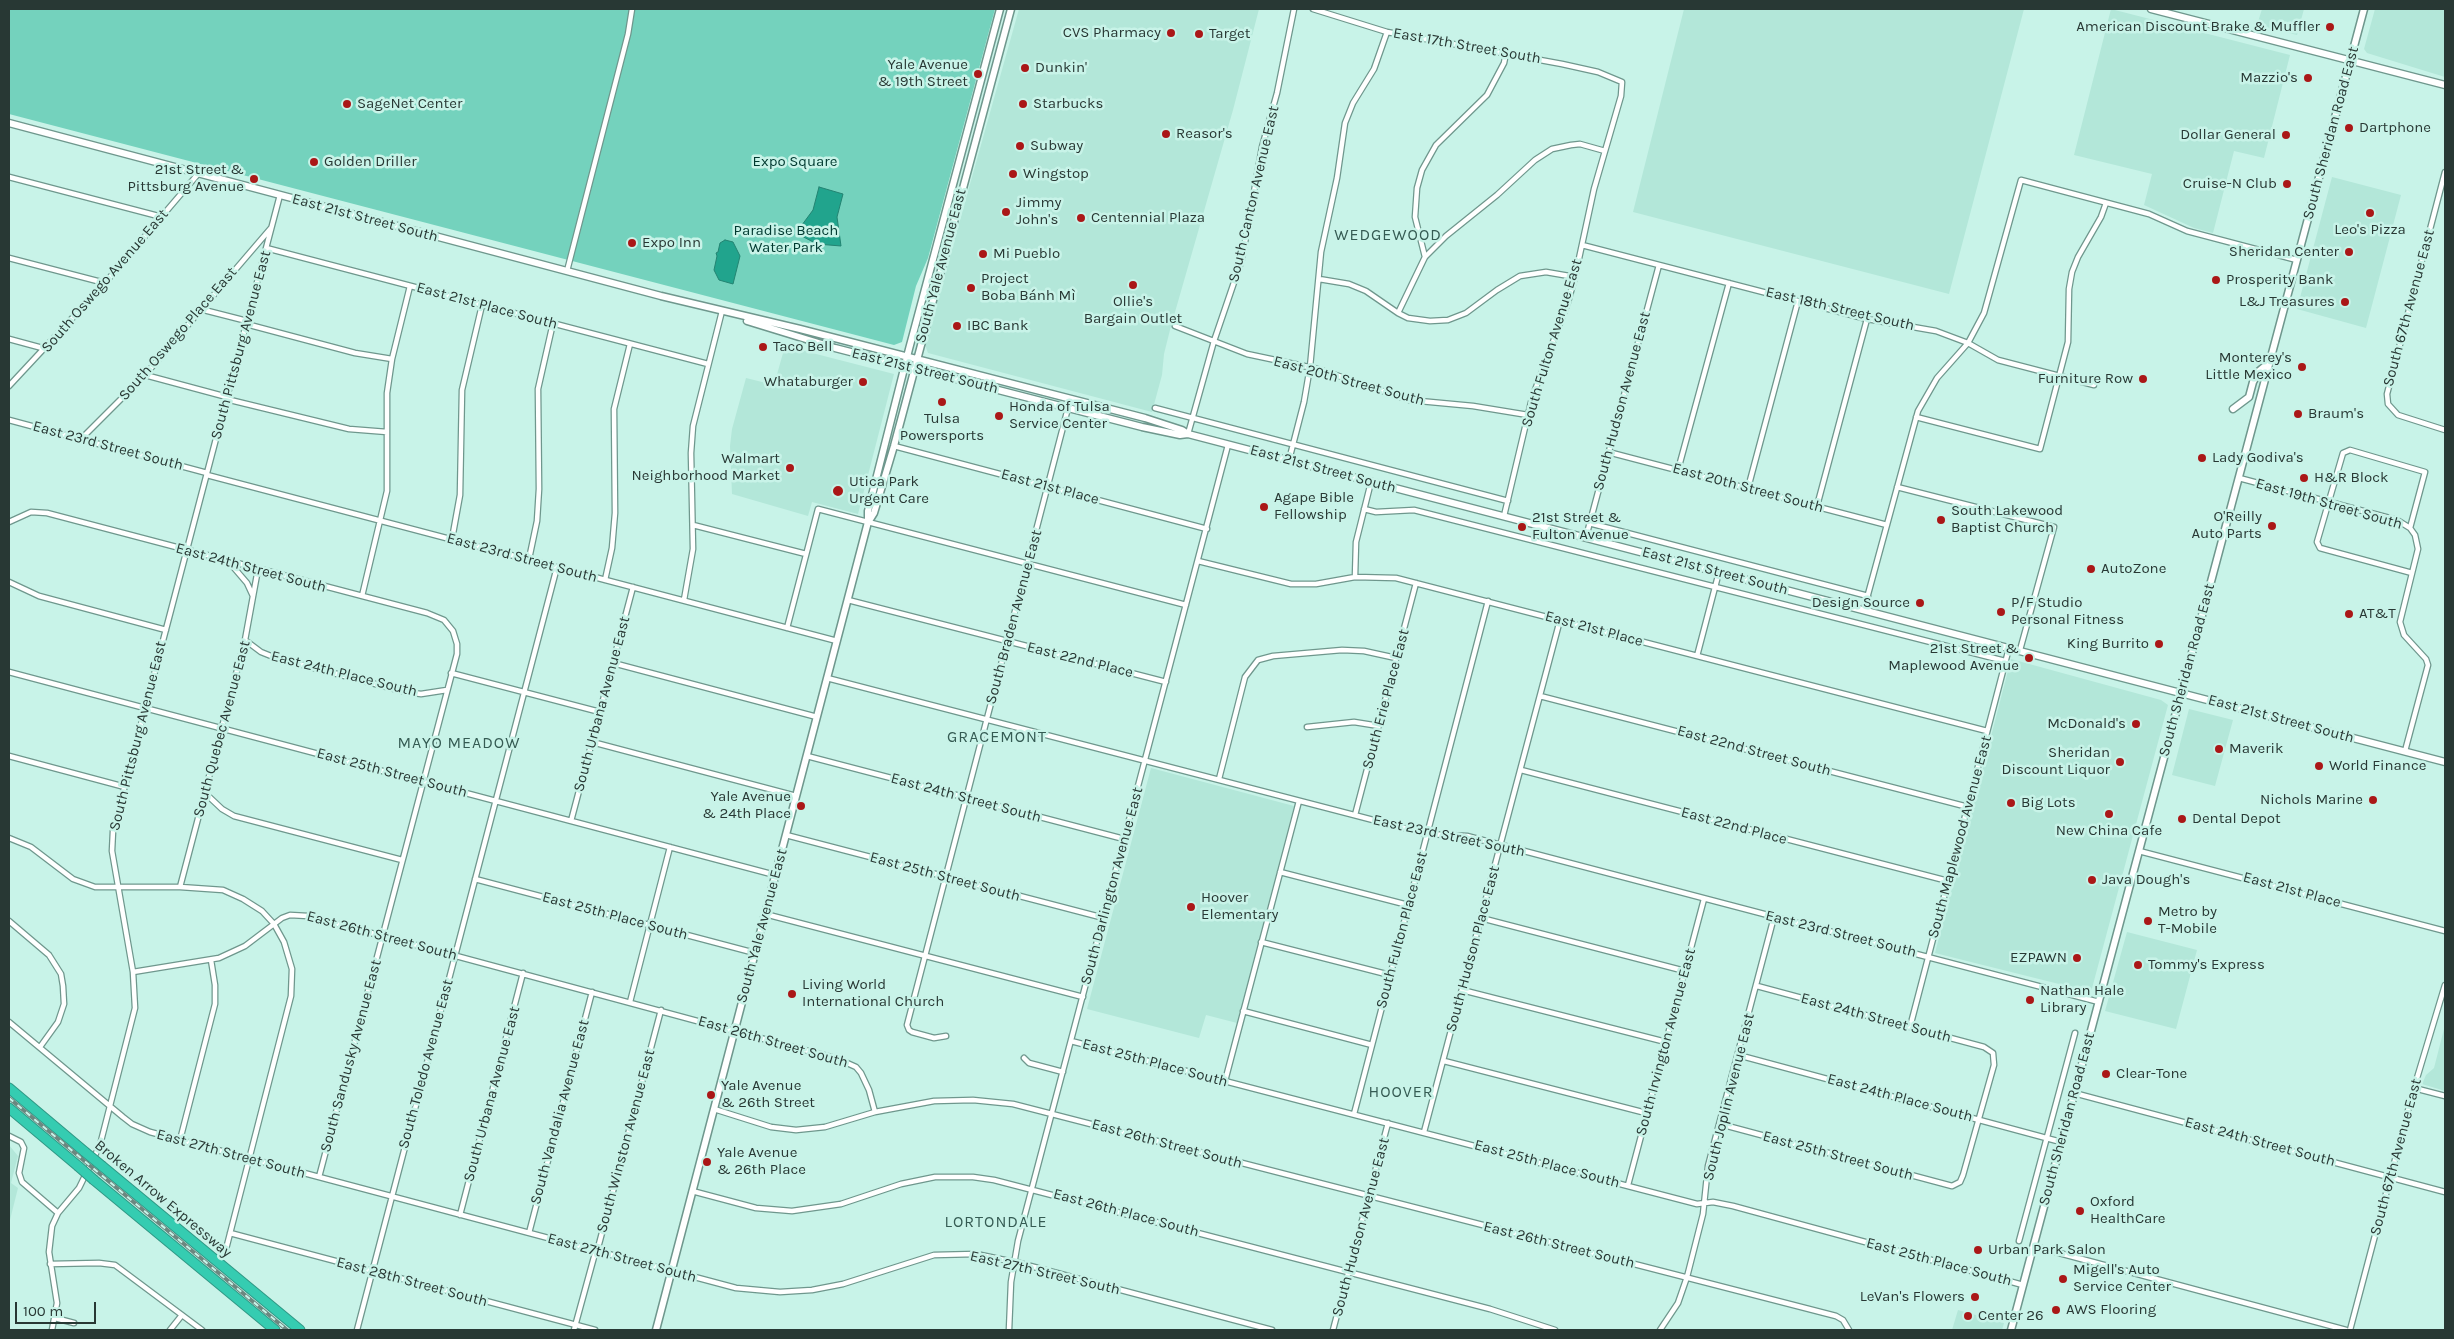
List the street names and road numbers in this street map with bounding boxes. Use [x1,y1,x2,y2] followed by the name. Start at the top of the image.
[1392,24,1542,68] street label: East 17th Street South
[2299,45,2363,221] street label: South Sheridan Road East
[1225,104,1283,284] street label: South Canton Avenue East
[912,187,970,345] street label: South Yale Avenue East
[290,190,440,246] street label: East 21st Street South
[38,206,172,356] street label: South Oswego Avenue East
[2379,228,2439,388] street label: South 67th Avenue East
[207,249,275,441] street label: South Pittsburg Avenue East
[1518,257,1586,429] street label: South Fulton Avenue East
[115,264,241,404] street label: South Oswego Place East
[414,279,560,333] street label: East 21st Place South
[1764,283,1916,335] street label: East 18th Street South
[1589,310,1655,492] street label: South Hudson Avenue East
[850,344,1000,398] street label: East 21st Street South
[1272,352,1426,410] street label: East 20th Street South
[31,417,185,475] street label: East 23rd Street South
[1248,441,1398,497] street label: East 21st Street South
[1671,459,1825,517] street label: East 20th Street South
[999,465,1101,509] street label: East 21st Place
[2254,474,2404,534] street label: East 19th Street South
[982,528,1046,706] street label: South Braden Avenue East
[445,529,599,587] street label: East 23rd Street South
[174,539,328,597] street label: East 24th Street South
[1640,543,1790,599] street label: East 21st Street South
[2155,582,2219,758] street label: South Sheridan Road East
[1543,607,1645,651] street label: East 21st Place
[570,614,634,794] street label: South Urbana Avenue East
[1359,627,1413,771] street label: South Erie Place East
[1025,638,1135,682] street label: East 22nd Place
[106,639,170,833] street label: South Pittsburg Avenue East
[190,639,254,819] street label: South Quebec Avenue East
[269,647,419,701] street label: East 24th Place South
[2206,691,2356,747] street label: East 21st Street South
[1675,722,1833,780] street label: East 22nd Street South
[1924,734,1996,940] street label: South Maplewood Avenue East
[315,744,469,802] street label: East 25th Street South
[889,769,1043,827] street label: East 24th Street South
[1077,785,1147,987] street label: South Darlington Avenue East
[1679,803,1789,849] street label: East 22nd Place
[1371,811,1527,861] street label: East 23rd Street South
[733,847,791,1005] street label: South Yale Avenue East
[868,848,1022,906] street label: East 25th Street South
[1372,850,1432,1010] street label: South Fulton Place East
[1442,864,1504,1034] street label: South Hudson Place East
[2241,868,2343,912] street label: East 21st Place
[540,888,690,944] street label: East 25th Place South
[305,907,459,965] street label: East 26th Street South
[1764,907,1918,961] street label: East 23rd Street South
[1632,946,1700,1138] street label: South Irvington Avenue East
[317,958,385,1154] street label: South Sandusky Avenue East
[395,977,457,1151] street label: South Toledo Avenue East
[1799,989,1953,1047] street label: East 24th Street South
[460,1004,524,1184] street label: South Urbana Avenue East
[1699,1011,1759,1183] street label: South Joplin Avenue East
[696,1012,850,1072] street label: East 26th Street South
[527,1018,593,1206] street label: South Vandalia Avenue East
[2035,1031,2099,1207] street label: South Sheridan Road East
[1080,1035,1230,1091] street label: East 25th Place South
[593,1047,659,1235] street label: South Winston Avenue East
[1825,1070,1975,1126] street label: East 24th Place South
[2366,1077,2426,1237] street label: South 67th Avenue East
[2183,1113,2337,1171] street label: East 24th Street South
[1090,1115,1244,1173] street label: East 26th Street South
[155,1125,307,1183] street label: East 27th Street South
[1761,1127,1915,1185] street label: East 25th Street South
[91,1136,235,1262] street label: Broken Arrow Expressway
[1328,1136,1394,1318] street label: South Hudson Avenue East
[1472,1136,1622,1192] street label: East 25th Place South
[1051,1185,1201,1241] street label: East 26th Place South
[1482,1218,1636,1272] street label: East 26th Street South
[546,1229,698,1287] street label: East 27th Street South
[1864,1234,2014,1290] street label: East 25th Place South
[968,1247,1122,1299] street label: East 27th Street South
[334,1253,490,1311] street label: East 28th Street South

